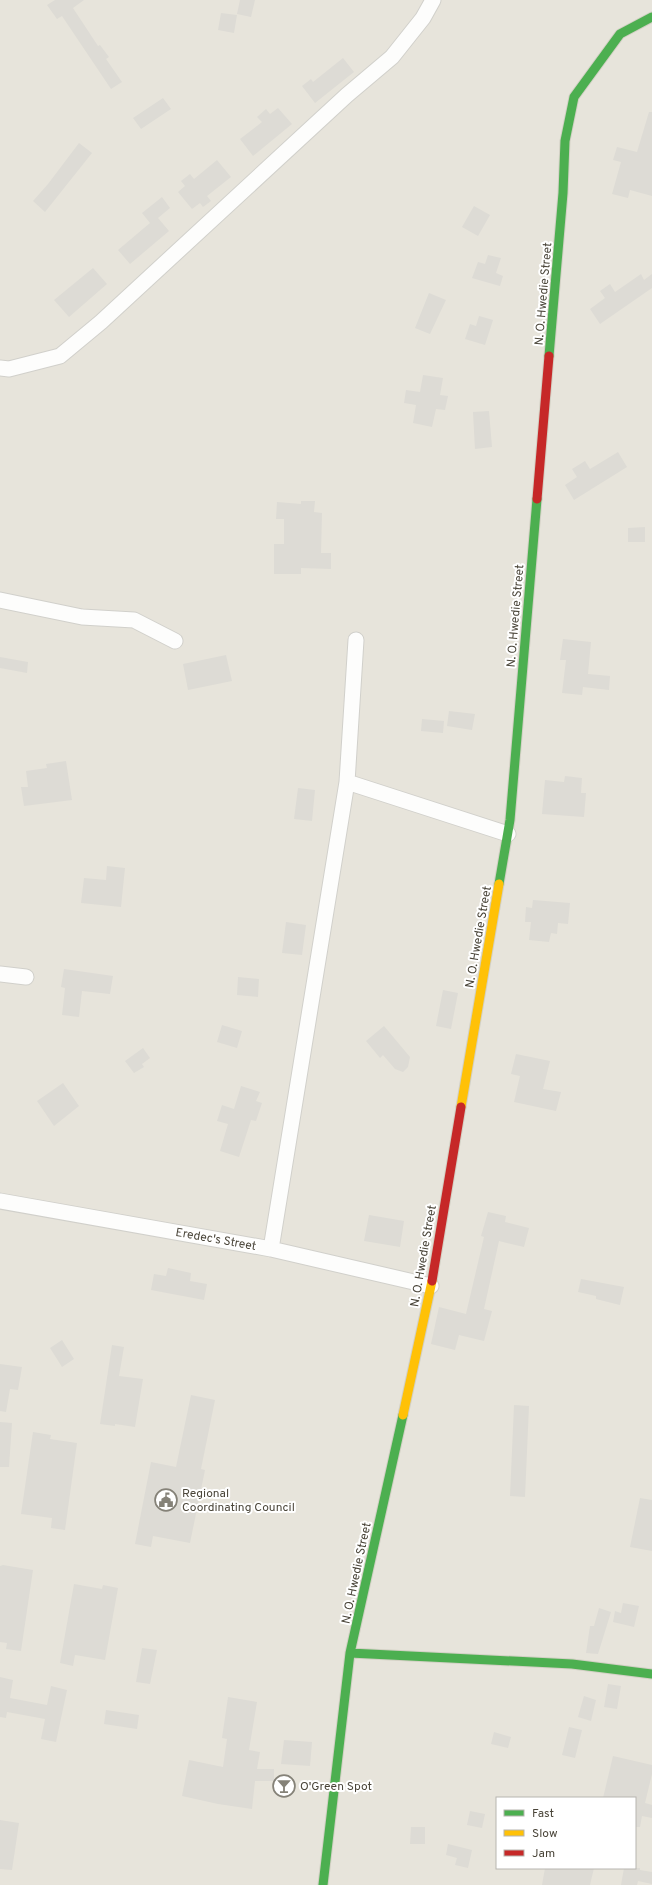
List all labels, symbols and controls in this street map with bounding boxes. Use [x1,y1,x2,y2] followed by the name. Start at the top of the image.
[532,242,556,346] street label: N. O. Hwedie Street
[504,564,528,668] street label: N. O. Hwedie Street
[462,885,496,989] street label: N. O. Hwedie Street
[407,1204,441,1308] street label: N. O. Hwedie Street
[174,1225,257,1255] street label: Eredec's Street
[182,1486,295,1516] place label: Regional Coordinating Council
[153,1487,179,1513] public building icon: Regional Coordinating Council
[338,1521,376,1625] street label: N. O. Hwedie Street
[271,1773,297,1799] bar icon: O'Green Spot
[300,1779,372,1795] place label: O'Green Spot
[496,1797,636,1869] legend
[532,1806,554,1822] text: Fast
[532,1826,558,1842] text: Slow
[532,1846,555,1862] text: Jam

